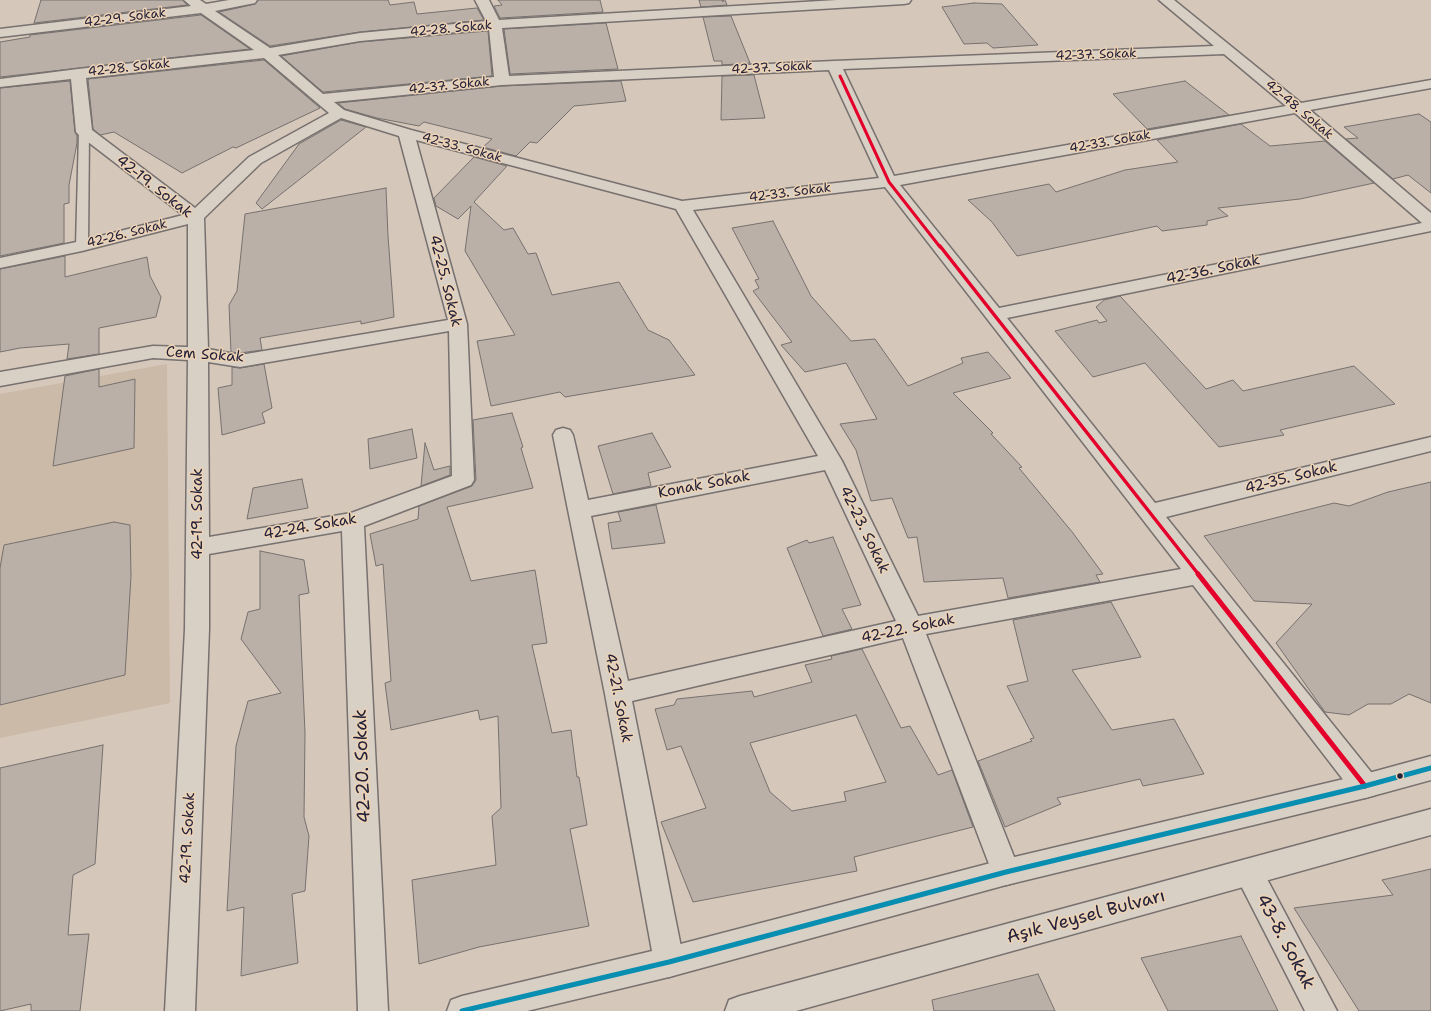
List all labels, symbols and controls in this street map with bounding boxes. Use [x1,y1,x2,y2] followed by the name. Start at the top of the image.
[83,5,167,31] street label: 42-29. Sokak
[409,18,493,40] street label: 42-28. Sokak
[1055,46,1137,64] street label: 42-37. Sokak
[87,56,171,80] street label: 42-28. Sokak
[731,58,813,78] street label: 42-37. Sokak
[408,74,490,98] street label: 42-37. Sokak
[1262,77,1336,143] street label: 42-48. Sokak
[1068,127,1152,157] street label: 42-33. Sokak
[420,130,504,166] street label: 42-33. Sokak
[112,152,196,222] street label: 42-19. Sokak
[748,180,832,206] street label: 42-33. Sokak
[85,216,169,252] street label: 42-26. Sokak
[425,233,465,329] street label: 42-25. Sokak
[1164,251,1262,289] street label: 42-36. Sokak
[165,343,245,367] street label: Cem Sokak
[1243,458,1339,498] street label: 42-35. Sokak
[656,467,752,503] street label: Konak Sokak
[189,468,207,560] street label: 42-19. Sokak
[835,483,893,577] street label: 42-23. Sokak
[262,510,358,544] street label: 42-24. Sokak
[860,610,956,648] street label: 42-22. Sokak
[601,652,635,744] street label: 42-21. Sokak
[350,709,376,823] street label: 42-20. Sokak
[1395,771,1405,781] unlabelled marker
[177,792,199,884] street label: 42-19. Sokak
[1004,885,1168,949] street label: Aşık Veysel Bulvarı
[1251,891,1319,993] street label: 43-8. Sokak

